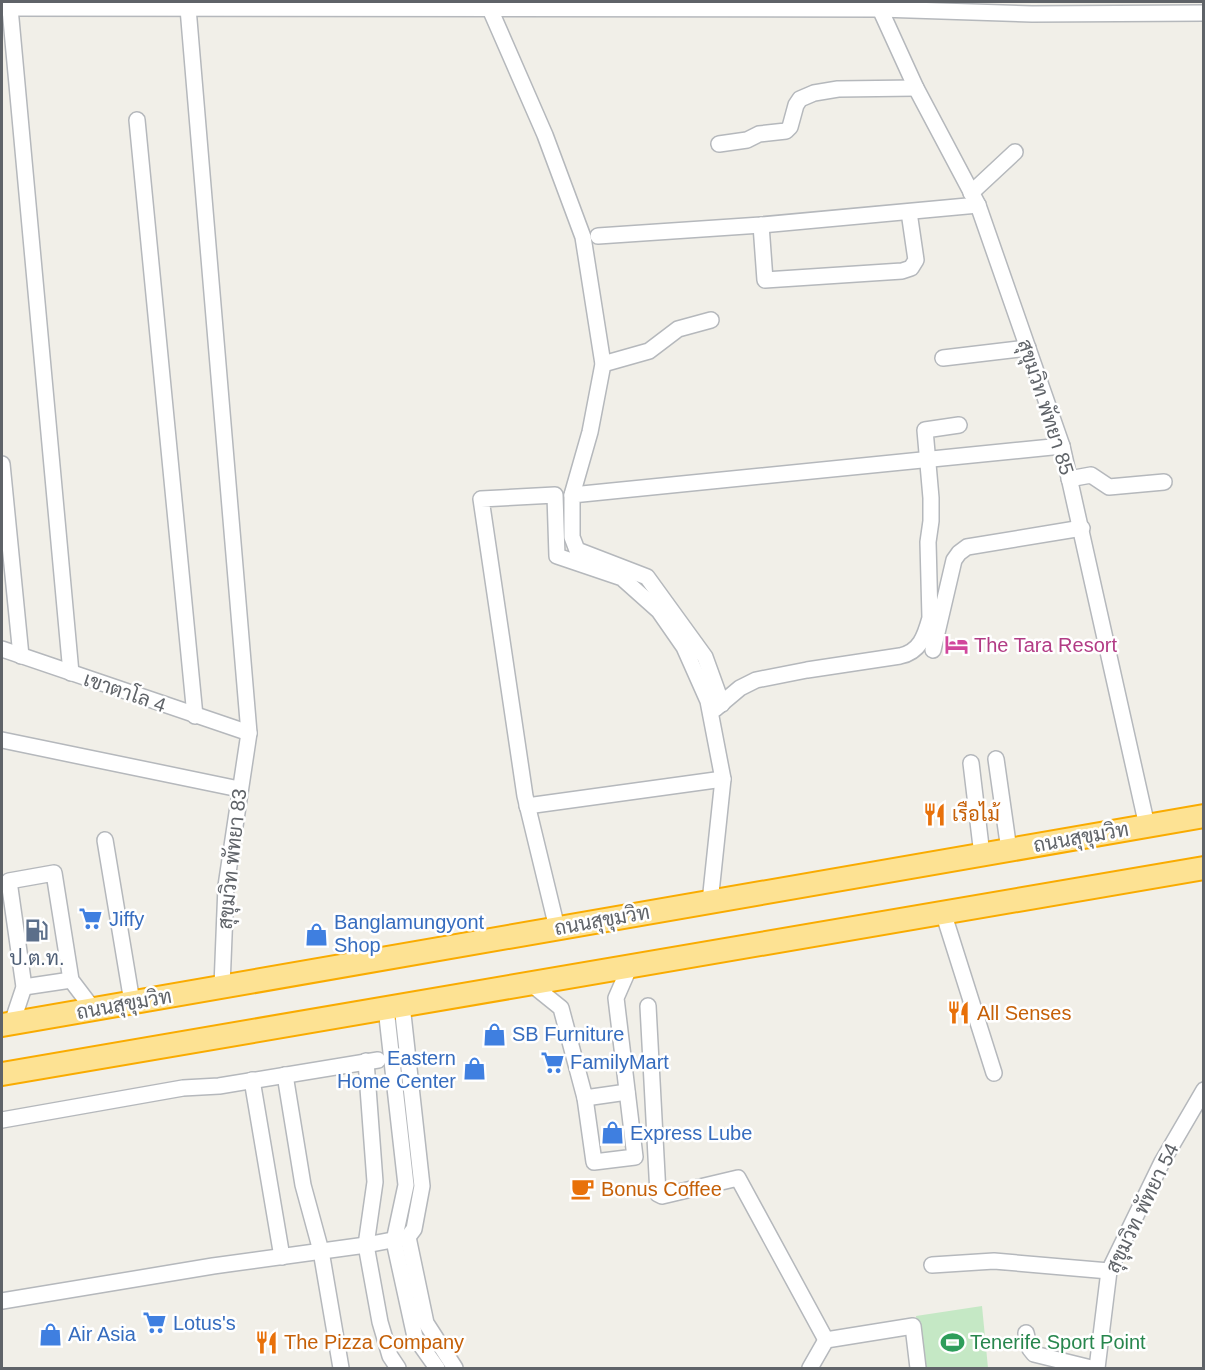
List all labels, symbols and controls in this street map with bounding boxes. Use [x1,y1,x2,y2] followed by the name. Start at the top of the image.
[1011,336,1079,478] street label: สุขุมวิท พัทยา 85
[943,632,969,658] hotel icon: The Tara Resort
[974,634,1117,656] place label: The Tara Resort
[81,666,170,716] street label: เขาตาโล 4
[213,788,253,931] street label: สุขุมวิท พัทยา 83
[952,800,1001,825] place label: เรือไม้
[921,801,947,827] restaurant icon: เรือไม้
[1032,817,1131,859] street label: ถนนสุขุมวิท
[553,900,652,942] street label: ถนนสุขุมวิท
[78,906,104,932] supermarket icon: Jiffy
[109,908,144,930] place label: Jiffy
[334,911,485,956] place label: Banglamungyont Shop
[24,918,50,944] fuel station icon: ป.ต.ท.
[303,921,329,947] shop icon: Banglamungyont Shop
[9,947,65,969] place label: ป.ต.ท.
[75,984,174,1026] street label: ถนนสุขุมวิท
[946,1000,972,1026] restaurant icon: All Senses
[977,1002,1072,1024] place label: All Senses
[481,1021,507,1047] shop icon: SB Furniture
[512,1023,624,1045] place label: SB Furniture
[337,1047,456,1092] place label: Eastern Home Center
[539,1049,565,1075] supermarket icon: FamilyMart
[570,1051,669,1073] place label: FamilyMart
[461,1056,487,1082] shop icon: Eastern Home Center
[599,1120,625,1146] shop icon: Express Lube
[630,1122,752,1144] place label: Express Lube
[1100,1139,1186,1278] street label: สุขุมวิท พัทยา 54
[570,1176,596,1202] cafe icon: Bonus Coffee
[601,1178,722,1200] place label: Bonus Coffee
[142,1310,168,1336] supermarket icon: Lotus's
[173,1312,236,1334] place label: Lotus's
[37,1321,63,1347] shop icon: Air Asia
[68,1323,137,1345] place label: Air Asia
[253,1329,279,1355] restaurant icon: The Pizza Company
[939,1329,965,1355] sports icon: Tenerife Sport Point
[284,1331,464,1353] place label: The Pizza Company
[970,1331,1146,1353] place label: Tenerife Sport Point

